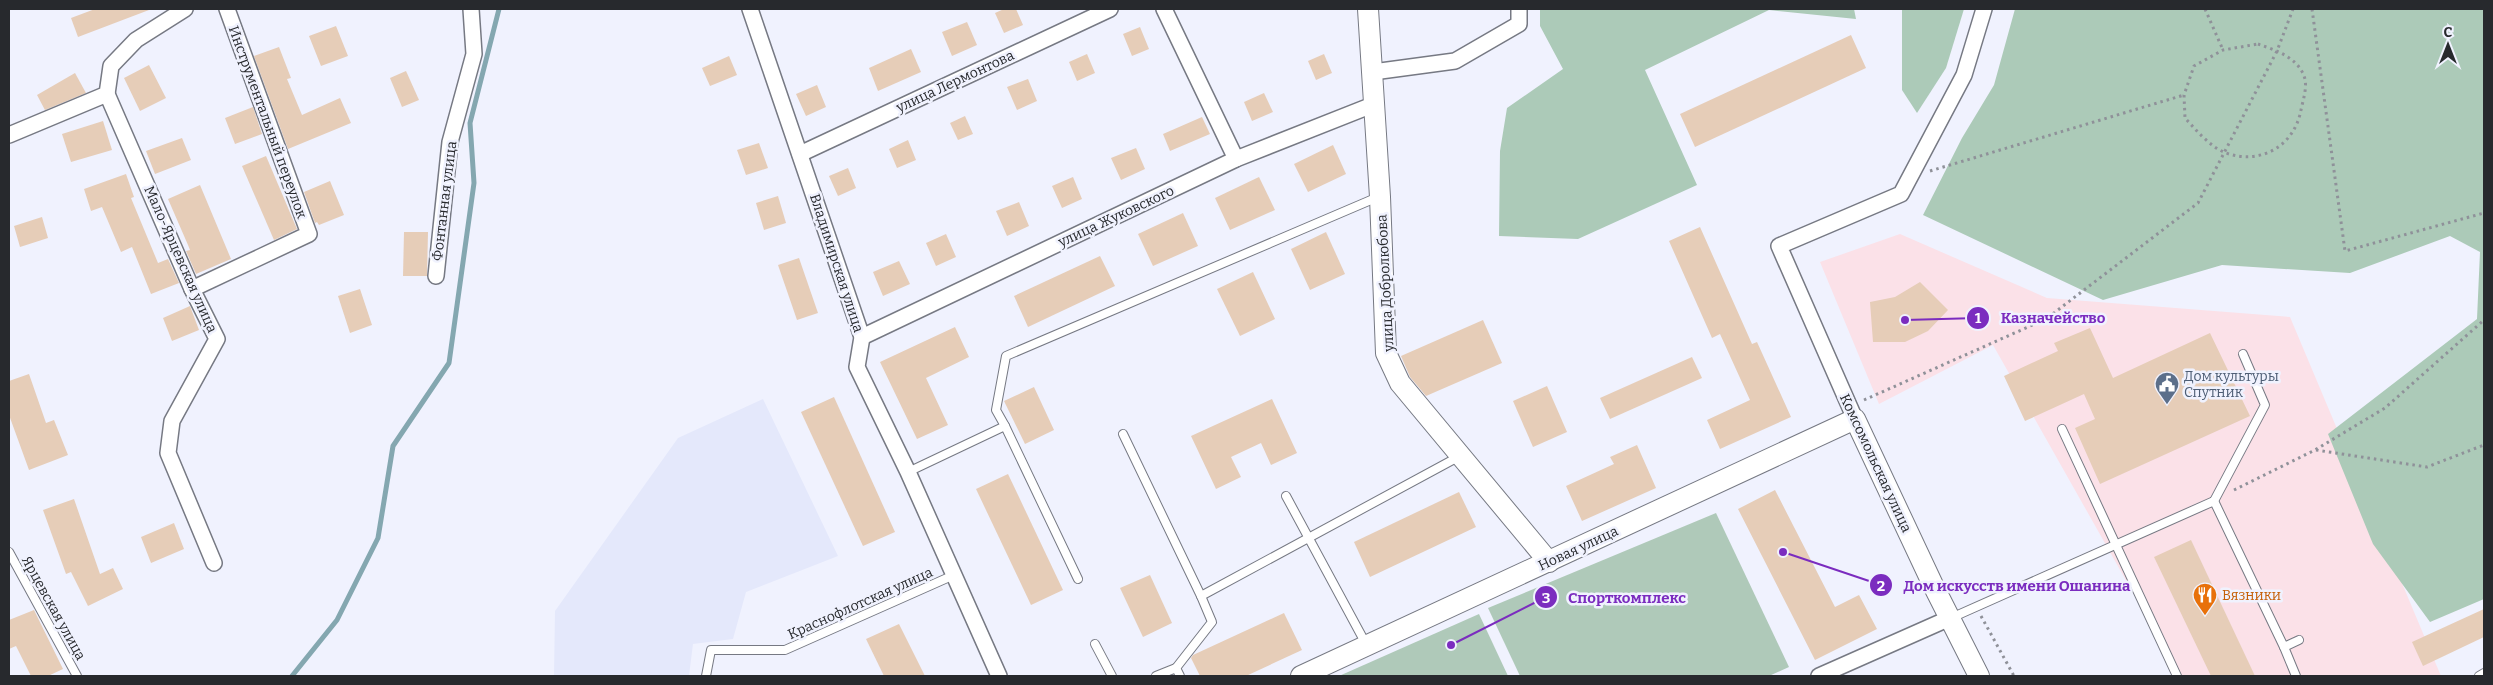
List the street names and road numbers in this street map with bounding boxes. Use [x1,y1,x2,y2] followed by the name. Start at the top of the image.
[225,24,311,222] street label: Инструментальный переулок
[893,47,1017,117] street label: улица Лермонтова
[429,140,460,262] street label: Фонтанная улица
[1055,182,1177,251] street label: улица Жуковского
[140,183,221,336] street label: Мало-Ярцевская улица
[806,192,867,335] street label: Владимирская улица
[1373,213,1398,353] street label: улица Добролюбова
[1836,391,1915,535] street label: Комсомольская улица
[1535,522,1621,574] street label: Новая улица
[18,553,89,664] street label: Ярцевская улица
[785,564,936,643] street label: Краснофлотская улица

